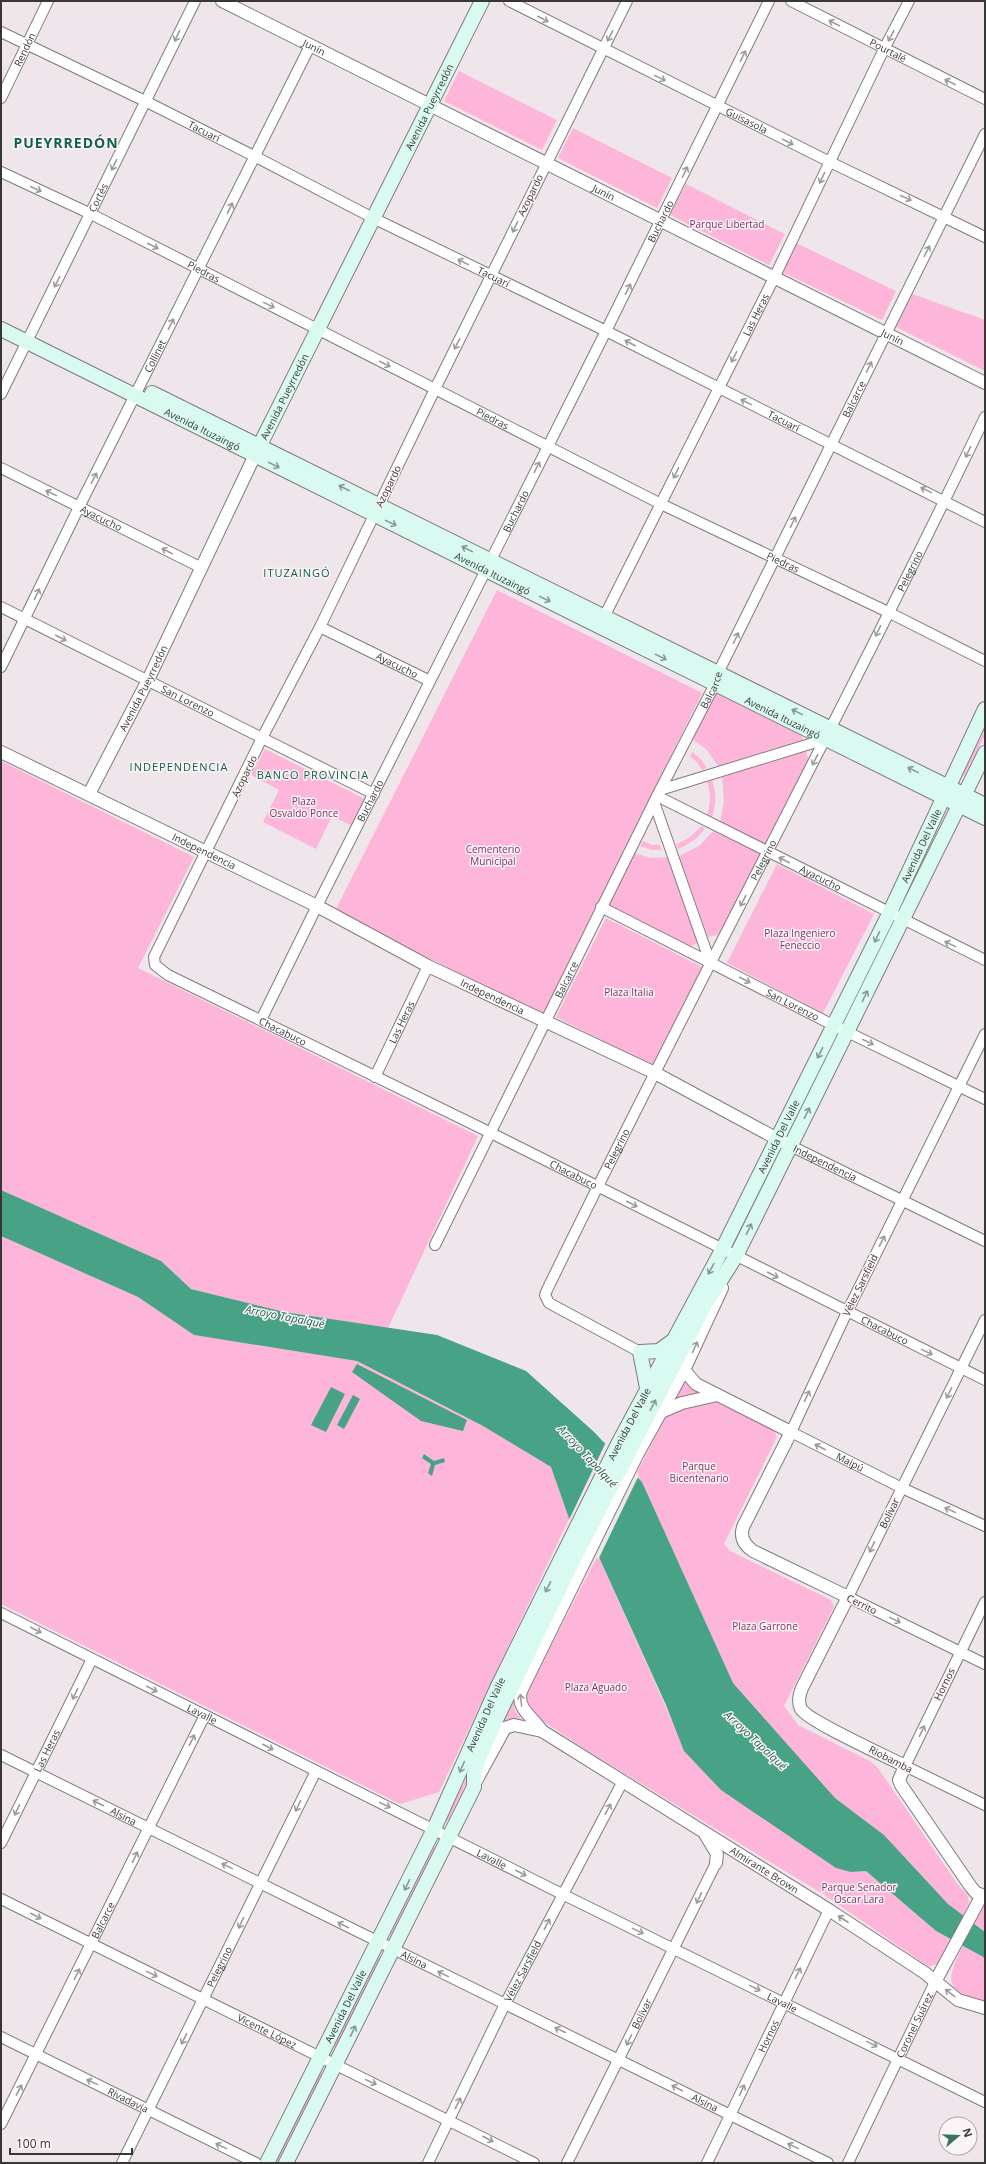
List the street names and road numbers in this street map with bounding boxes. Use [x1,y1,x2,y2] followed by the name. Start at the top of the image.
[10,30,39,69] street label: Rendón
[300,35,328,59] street label: Junín
[867,35,909,65] street label: Pourtalé
[402,61,457,152] street label: Avenida Pueyrredón
[723,104,770,137] street label: Guisasola
[186,117,223,145] street label: Tacuarí
[514,172,546,218] street label: Azopardo
[589,180,618,204] street label: Junín
[85,181,111,214] street label: Cortés
[644,198,677,245] street label: Buchardo
[185,257,223,286] street label: Piedras
[475,263,512,290] street label: Tacuarí
[739,291,772,338] street label: Las Heras
[878,325,906,348] street label: Junín
[141,337,169,375] street label: Collinet
[257,351,312,442] street label: Avenida Pueyrredón
[839,378,869,420] street label: Balcarce
[162,404,243,454] street label: Avenida Ituzaingó
[474,404,512,433] street label: Piedras
[765,407,803,435] street label: Tacuarí
[372,463,404,509] street label: Azopardo
[499,488,532,534] street label: Buchardo
[78,502,124,534] street label: Ayacucho
[764,548,802,576] street label: Piedras
[894,548,926,594] street label: Pelegrino
[452,549,533,598] street label: Avenida Ituzaingó
[116,643,171,734] street label: Avenida Pueyrredón
[374,649,420,681] street label: Ayacucho
[696,670,725,711] street label: Balcarce
[159,682,217,720] street label: San Lorenzo
[743,693,823,742] street label: Avenida Ituzaingó
[228,753,260,799] street label: Azopardo
[354,777,386,824] street label: Buchardo
[898,806,944,885] street label: Avenida Del Valle
[170,830,238,872] street label: Independencia
[747,837,779,883] street label: Pelegrino
[798,862,844,894] street label: Ayacucho
[551,959,581,1000] street label: Balcarce
[458,975,527,1018] street label: Independencia
[764,985,821,1024] street label: San Lorenzo
[385,998,418,1046] street label: Las Heras
[257,1014,309,1049] street label: Chacabuco
[754,1097,803,1176] street label: Avenida Del Valle
[600,1126,633,1172] street label: Pelegrino
[791,1141,859,1184] street label: Independencia
[547,1157,600,1192] street label: Chacabuco
[839,1252,881,1318] street label: Vélez Sarsfield
[859,1312,911,1348] street label: Chacabuco
[604,1385,654,1463] street label: Avenida Del Valle
[834,1449,866,1475] street label: Maipú
[876,1495,902,1531] street label: Bolívar
[844,1591,880,1617] street label: Cerrito
[930,1665,958,1703] street label: Hornos
[462,1674,508,1754] street label: Avenida Del Valle
[185,1700,220,1727] street label: Lavalle
[30,1727,63,1774] street label: Las Heras
[867,1742,915,1776] street label: Riobamba
[108,1803,139,1828] street label: Alsina
[727,1843,802,1897] street label: Almirante Brown
[474,1845,510,1872] street label: Lavalle
[88,1899,118,1941] street label: Balcarce
[501,1938,544,2004] street label: Vélez Sarsfield
[203,1944,235,1990] street label: Pelegrino
[399,1947,430,1972] street label: Alsina
[321,1967,370,2045] street label: Avenida Del Valle
[765,1989,800,2016] street label: Lavalle
[893,1990,936,2060] street label: Coronel Suárez
[628,1996,655,2031] street label: Bolívar
[235,2010,299,2052] street label: Vicente López
[754,2017,782,2055] street label: Hornos
[105,2084,151,2116] street label: Rivadavia
[690,2090,721,2115] street label: Alsina

